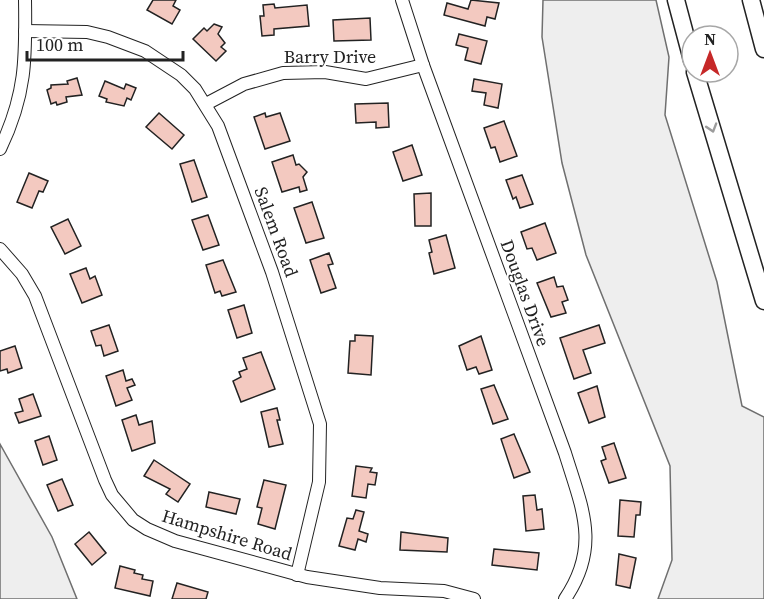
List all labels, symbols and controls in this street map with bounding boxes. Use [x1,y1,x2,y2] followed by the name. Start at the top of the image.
[27,24,183,62] scale bar
[680,24,740,84] north arrow
[704,28,716,50] text: N
[36,32,83,57] text: 100 m
[284,44,376,69] street label: Barry Drive
[705,122,717,133] one-way arrow
[249,183,304,280] street label: Salem Road
[495,236,556,350] street label: Douglas Drive
[159,503,295,566] street label: Hampshire Road

